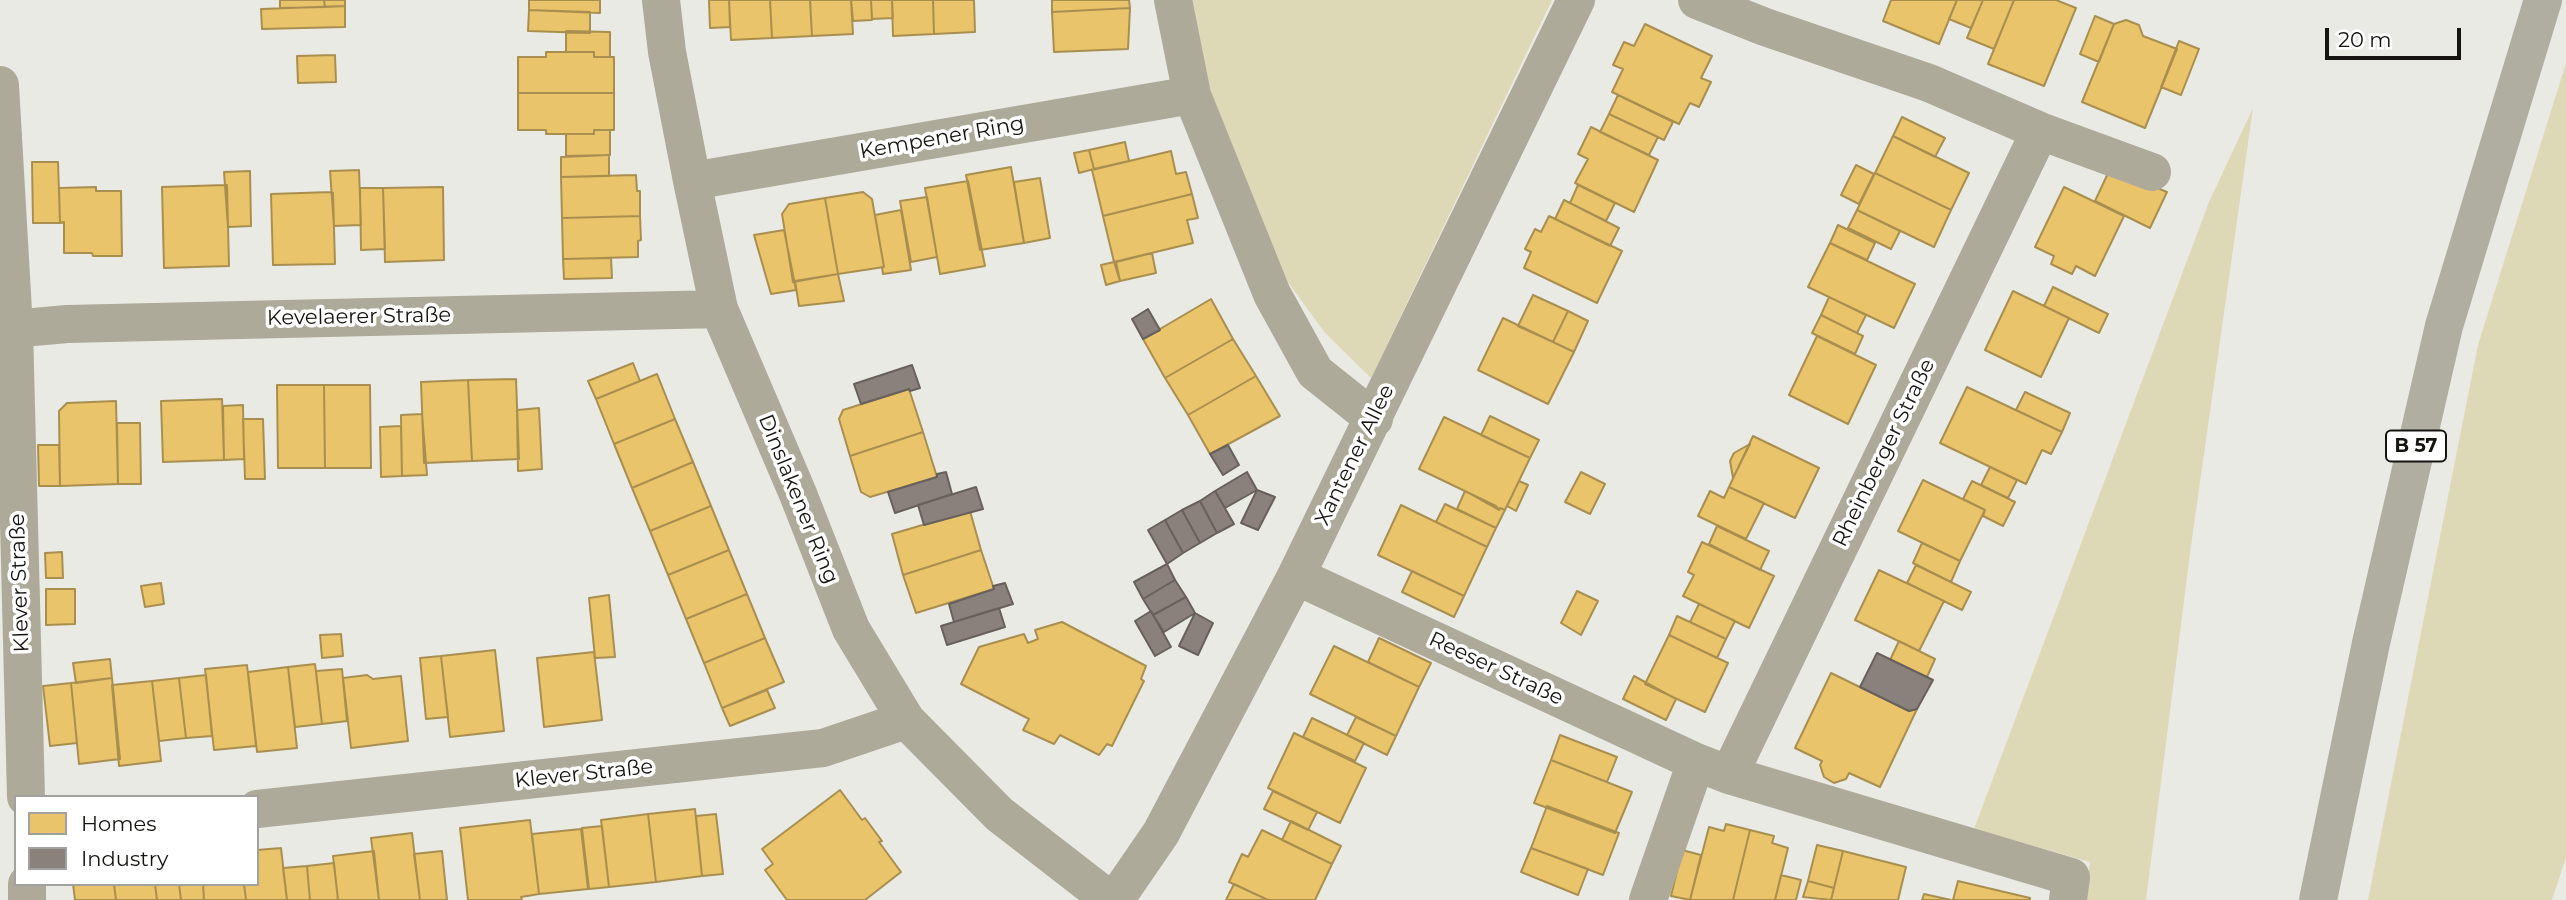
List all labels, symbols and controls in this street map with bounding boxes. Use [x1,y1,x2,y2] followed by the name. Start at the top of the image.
[2328,14,2464,58] scale bar
[2338,27,2392,52] text: 20 m
[858,111,1026,165] street label: Kempener Ring
[267,303,451,331] street label: Kevelaerer Straße
[1828,355,1940,551] street label: Rheinberger Straße
[1310,381,1400,529] street label: Xantener Allee
[753,411,843,587] street label: Dinslakener Ring
[2386,430,2446,462] road number: B 57
[5,513,35,653] street label: Klever Straße
[1425,627,1567,711] street label: Reeser Straße
[514,754,654,794] street label: Klever Straße
[14,795,259,886] legend
[81,811,156,836] text: Homes
[81,846,168,871] text: Industry

